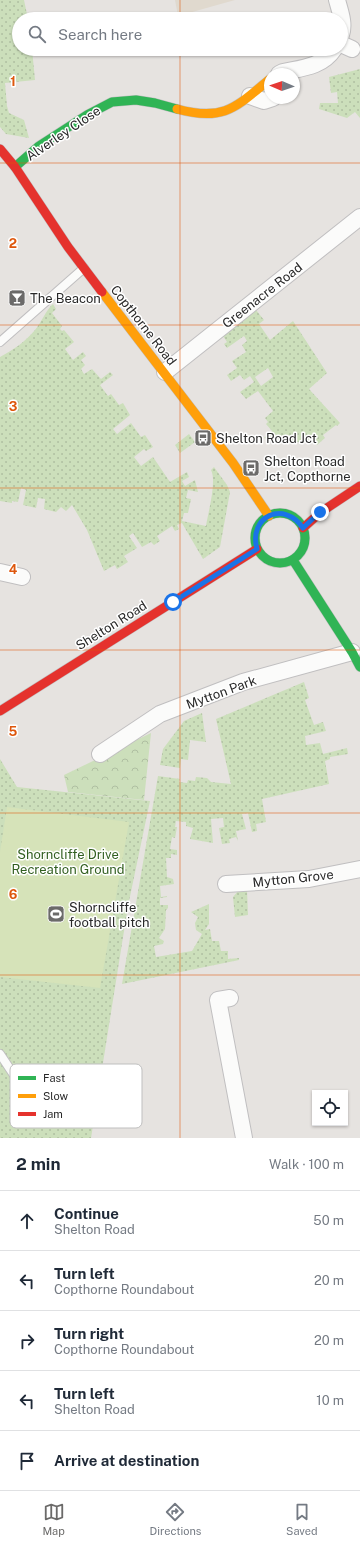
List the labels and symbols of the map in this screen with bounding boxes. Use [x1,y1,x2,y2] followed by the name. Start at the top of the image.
[264,68,300,104] north arrow
[10,74,16,89] text: 1
[23,103,103,164] street label: Alverley Close
[9,236,17,251] text: 2
[219,260,305,331] street label: Greenacre Road
[108,282,180,368] street label: Copthorne Road
[7,288,27,308] bar icon: The Beacon
[30,291,101,306] place label: The Beacon
[9,399,18,414] text: 3
[193,428,213,448] bus stop icon: Shelton Road Jct
[216,431,317,446] place label: Shelton Road Jct
[264,454,351,484] place label: Shelton Road Jct, Copthorne
[241,458,261,478] bus stop icon: Shelton Road Jct, Copthorne
[311,503,329,521] route end
[9,562,18,577] text: 4
[164,593,182,611] route start
[73,598,149,653] street label: Shelton Road
[184,673,258,712] street label: Mytton Park
[9,724,18,739] text: 5
[11,847,125,877] park label: Shorncliffe Drive Recreation Ground
[252,867,334,890] street label: Mytton Grove
[9,887,18,902] text: 6
[69,900,150,930] place label: Shorncliffe football pitch
[46,904,66,924] sports icon: Shorncliffe football pitch
[10,1064,142,1128] legend
[43,1072,65,1084] text: Fast
[43,1090,69,1102] text: Slow
[43,1108,63,1120] text: Jam

